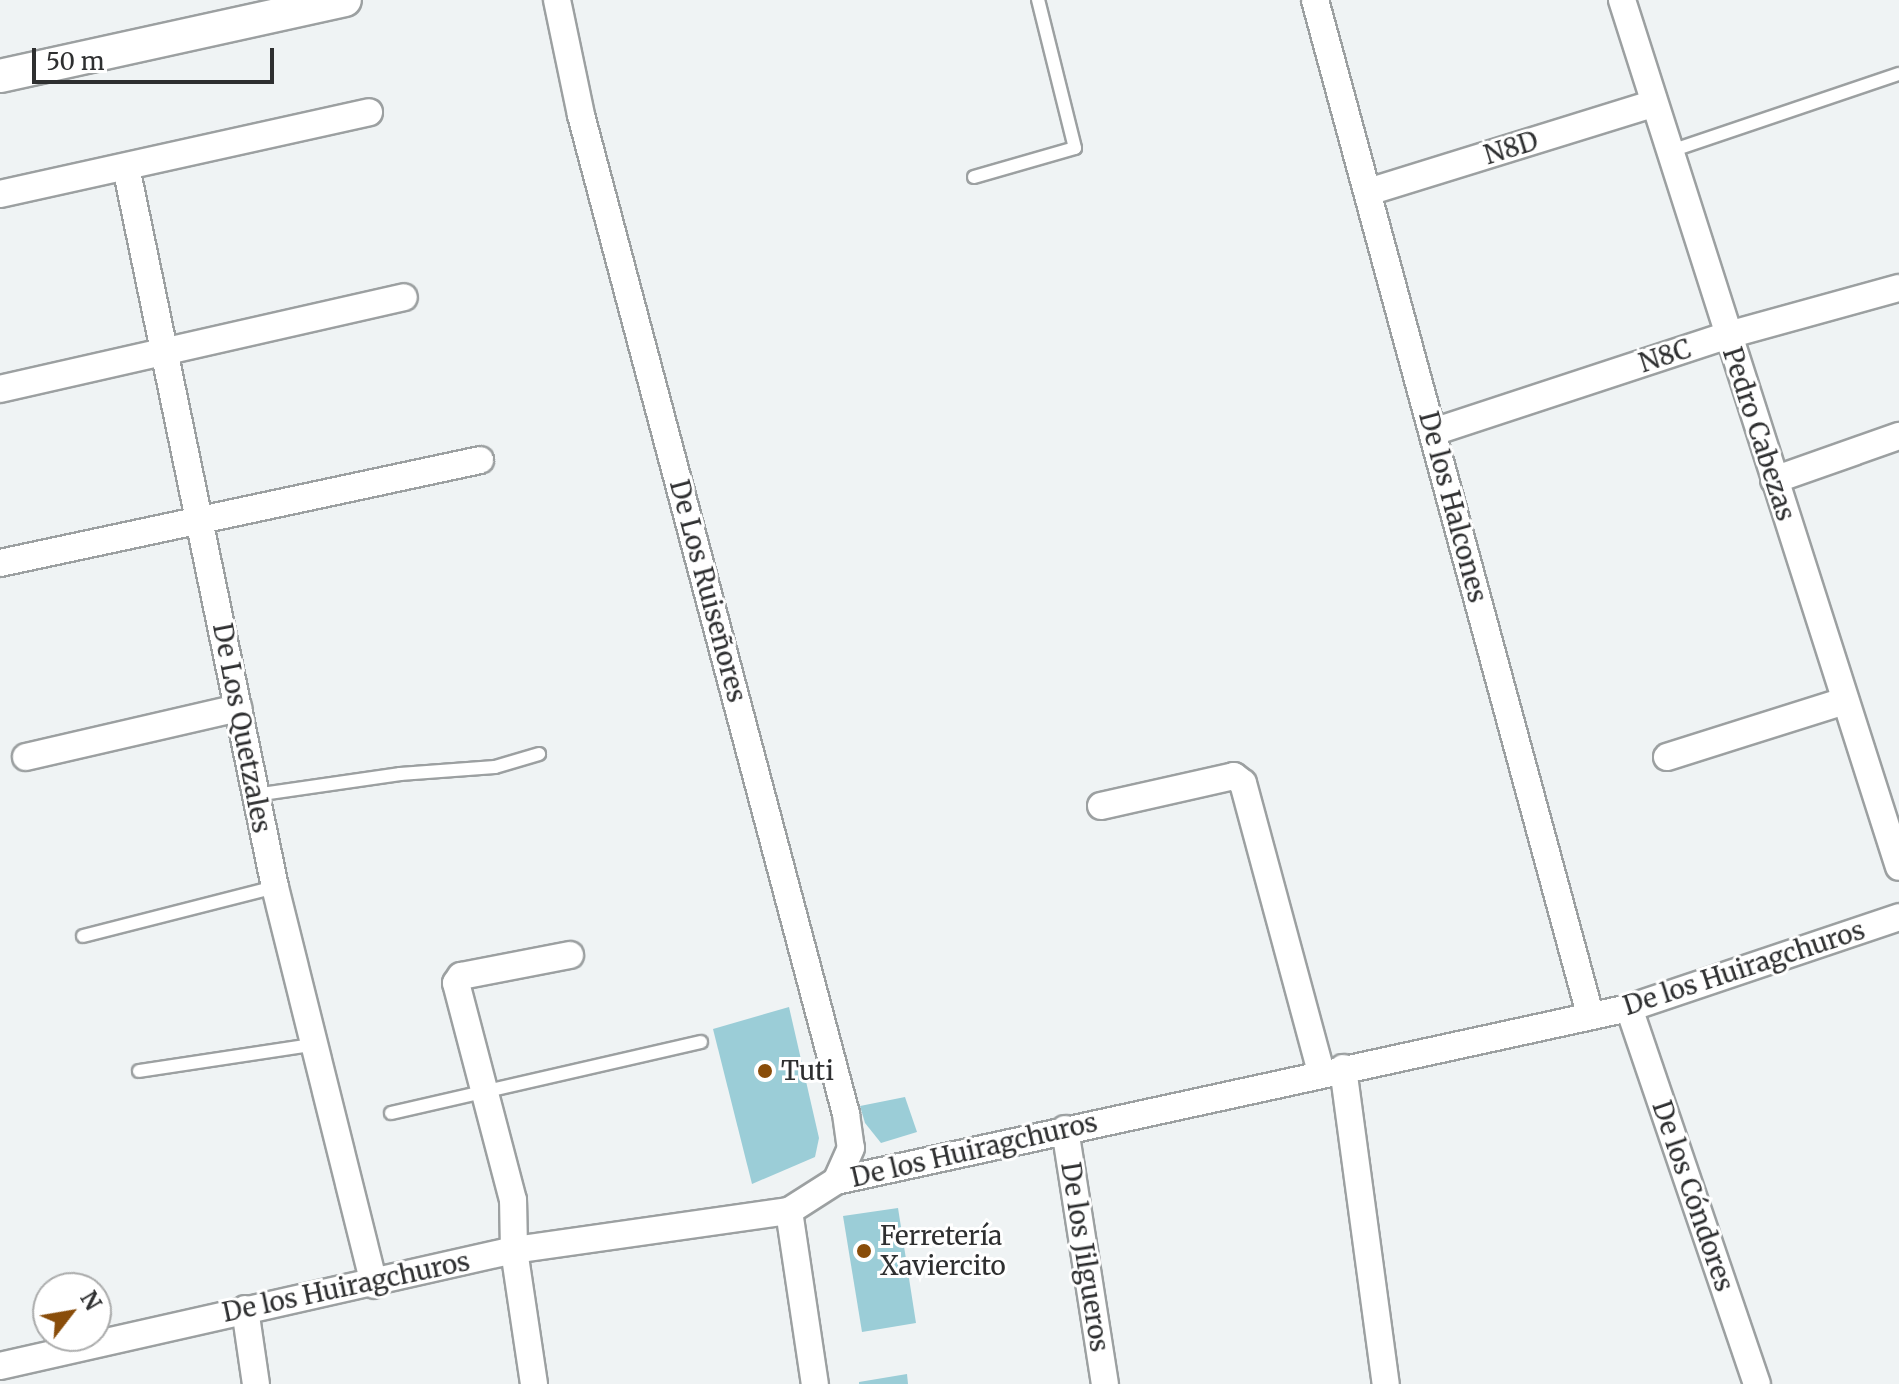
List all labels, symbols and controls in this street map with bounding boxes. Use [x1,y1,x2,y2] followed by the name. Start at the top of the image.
[36,32,278,82] scale bar
[46,46,105,77] text: 50 m
[1480,125,1542,171] street label: N8D
[1635,333,1695,379] street label: N8C
[1716,343,1802,525] street label: Pedro Cabezas
[1412,408,1494,606] street label: De los Halcones
[663,476,753,706] street label: De Los Ruiseñores
[206,620,278,836] street label: De Los Quetzales
[1619,914,1869,1022] street label: De los Huiragchuros
[781,1055,834,1087] place label: Tuti
[756,1062,774,1080] marker: Tuti
[1646,1097,1740,1295] street label: De los Cóndores
[848,1106,1100,1194] street label: De los Huiragchuros
[1055,1160,1115,1354] street label: De los Jilgueros
[880,1220,1006,1282] place label: Ferretería Xaviercito
[855,1242,873,1260] marker: Ferretería Xaviercito
[220,1246,472,1328] street label: De los Huiragchuros
[32,1272,112,1352] north arrow
[74,1286,107,1315] text: N

